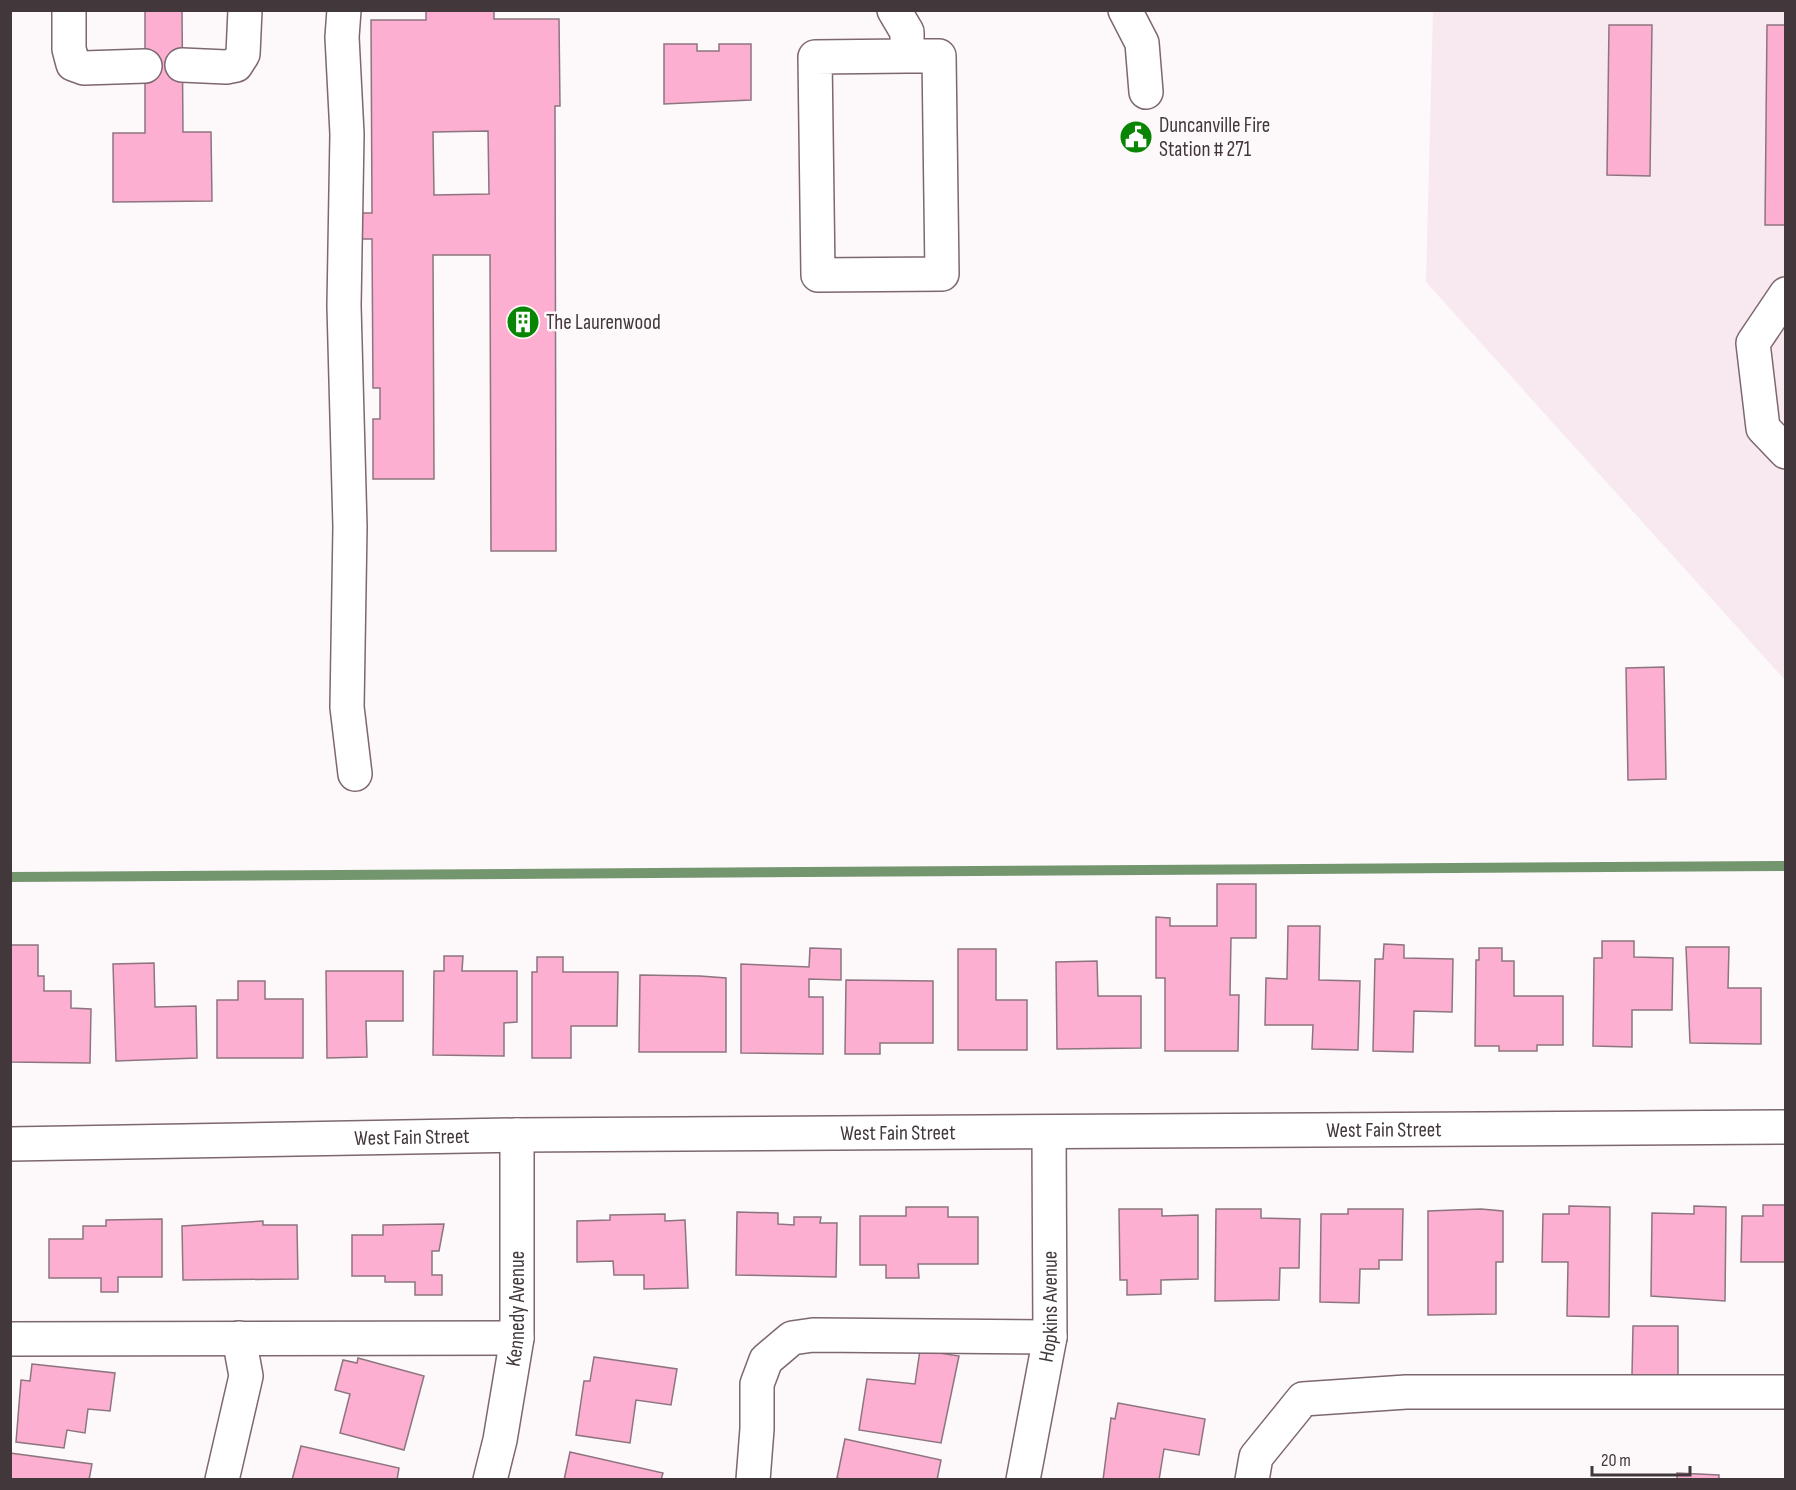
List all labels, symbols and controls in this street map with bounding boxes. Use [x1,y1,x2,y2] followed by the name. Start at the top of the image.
[1159,113,1270,162] place label: Duncanville Fire Station # 271
[1118,119,1154,155] public building icon: Duncanville Fire Station # 271
[505,304,541,340] building icon: The Laurenwood
[546,310,661,335] place label: The Laurenwood
[1326,1117,1442,1143] street label: West Fain Street
[840,1120,956,1146] street label: West Fain Street
[354,1124,470,1151] street label: West Fain Street
[500,1251,530,1368] street label: Kennedy Avenue
[1034,1251,1063,1364] street label: Hopkins Avenue
[1592,1439,1690,1477] scale bar
[1601,1450,1631,1471] text: 20 m

